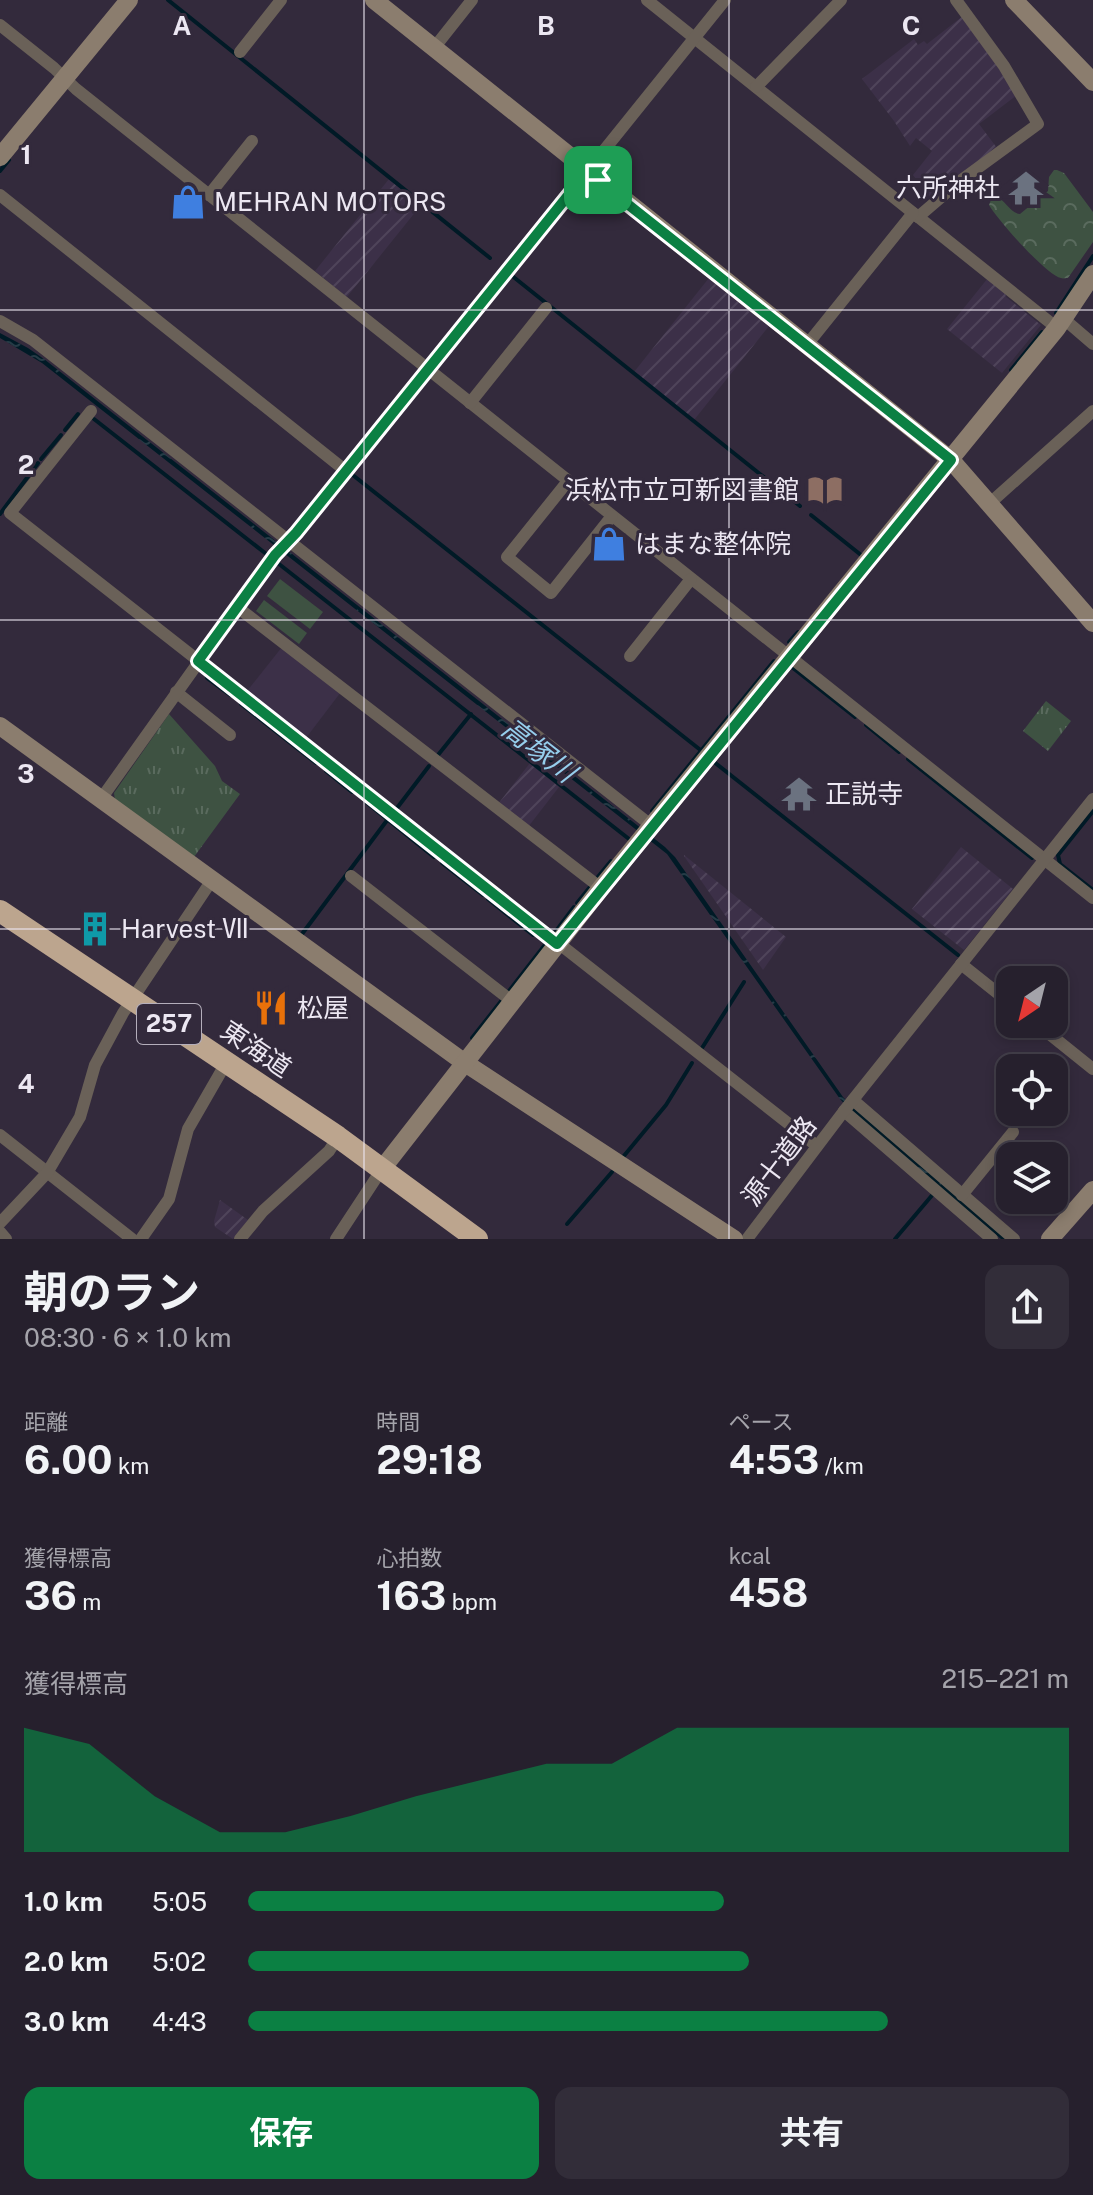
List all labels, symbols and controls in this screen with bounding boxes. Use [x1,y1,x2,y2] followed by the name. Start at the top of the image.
[173,10,192,41] text: A
[537,10,555,41] text: B
[902,10,920,41] text: C
[20,139,32,170] text: 1
[564,146,632,214] pin
[576,158,620,202] icon: arrive
[1007,169,1045,207] temple icon: 六所神社
[896,172,1000,203] place label: 六所神社
[169,183,207,221] shop icon: MEHRAN MOTORS
[214,186,447,217] place label: MEHRAN MOTORS
[18,449,34,480] text: 2
[806,471,844,509] library icon: 浜松市立可新図書館
[565,474,799,505] place label: 浜松市立可新図書館
[590,525,628,563] shop icon: はまな整体院
[635,528,791,559] place label: はまな整体院
[496,711,585,790] water label: 高塚川
[17,758,35,789] text: 3
[780,775,818,813] temple icon: 正説寺
[825,778,903,809] place label: 正説寺
[76,910,114,948] building icon: Harvest Ⅶ
[121,913,249,944] place label: Harvest Ⅶ
[996,966,1068,1038] north arrow
[996,966,1068,1214] map controls
[252,989,290,1027] restaurant icon: 松屋
[297,992,349,1023] place label: 松屋
[137,1004,201,1044] road number: 257
[215,1014,297,1083] street label: 東海道
[996,1054,1068,1126] button: locate
[17,1068,35,1099] text: 4
[735,1110,822,1212] street label: 源十道路
[996,1142,1068,1214] button: layers
[985,1265,1069,1349] button: share
[24,1266,200,1318] text: 朝のラン
[24,1322,232,1353] text: 08:30 · 6 × 1.0 km
[24,1409,68,1435] text: 距離
[376,1409,420,1435] text: 時間
[729,1409,794,1435] text: ペース
[24,1436,113,1483] text: 6.00
[376,1436,483,1483] text: 29:18
[729,1436,819,1483] text: 4:53
[113,1453,149,1479] text: km
[819,1453,864,1479] text: /km
[729,1543,771,1569] text: kcal
[24,1545,112,1571] text: 獲得標高
[376,1545,442,1571] text: 心拍数
[729,1569,808,1616] text: 458
[24,1572,77,1619] text: 36
[376,1572,446,1619] text: 163
[77,1589,101,1615] text: m
[446,1589,497,1615] text: bpm
[941,1663,1069,1694] text: 215–221 m
[24,1668,128,1699] text: 獲得標高
[24,1886,103,1917] text: 1.0 km
[152,1886,207,1917] text: 5:05
[24,1946,109,1977] text: 2.0 km
[152,1946,206,1977] text: 5:02
[24,2006,109,2037] text: 3.0 km
[152,2006,207,2037] text: 4:43
[24,2087,539,2179] button: 保存
[555,2087,1069,2179] button: 共有

